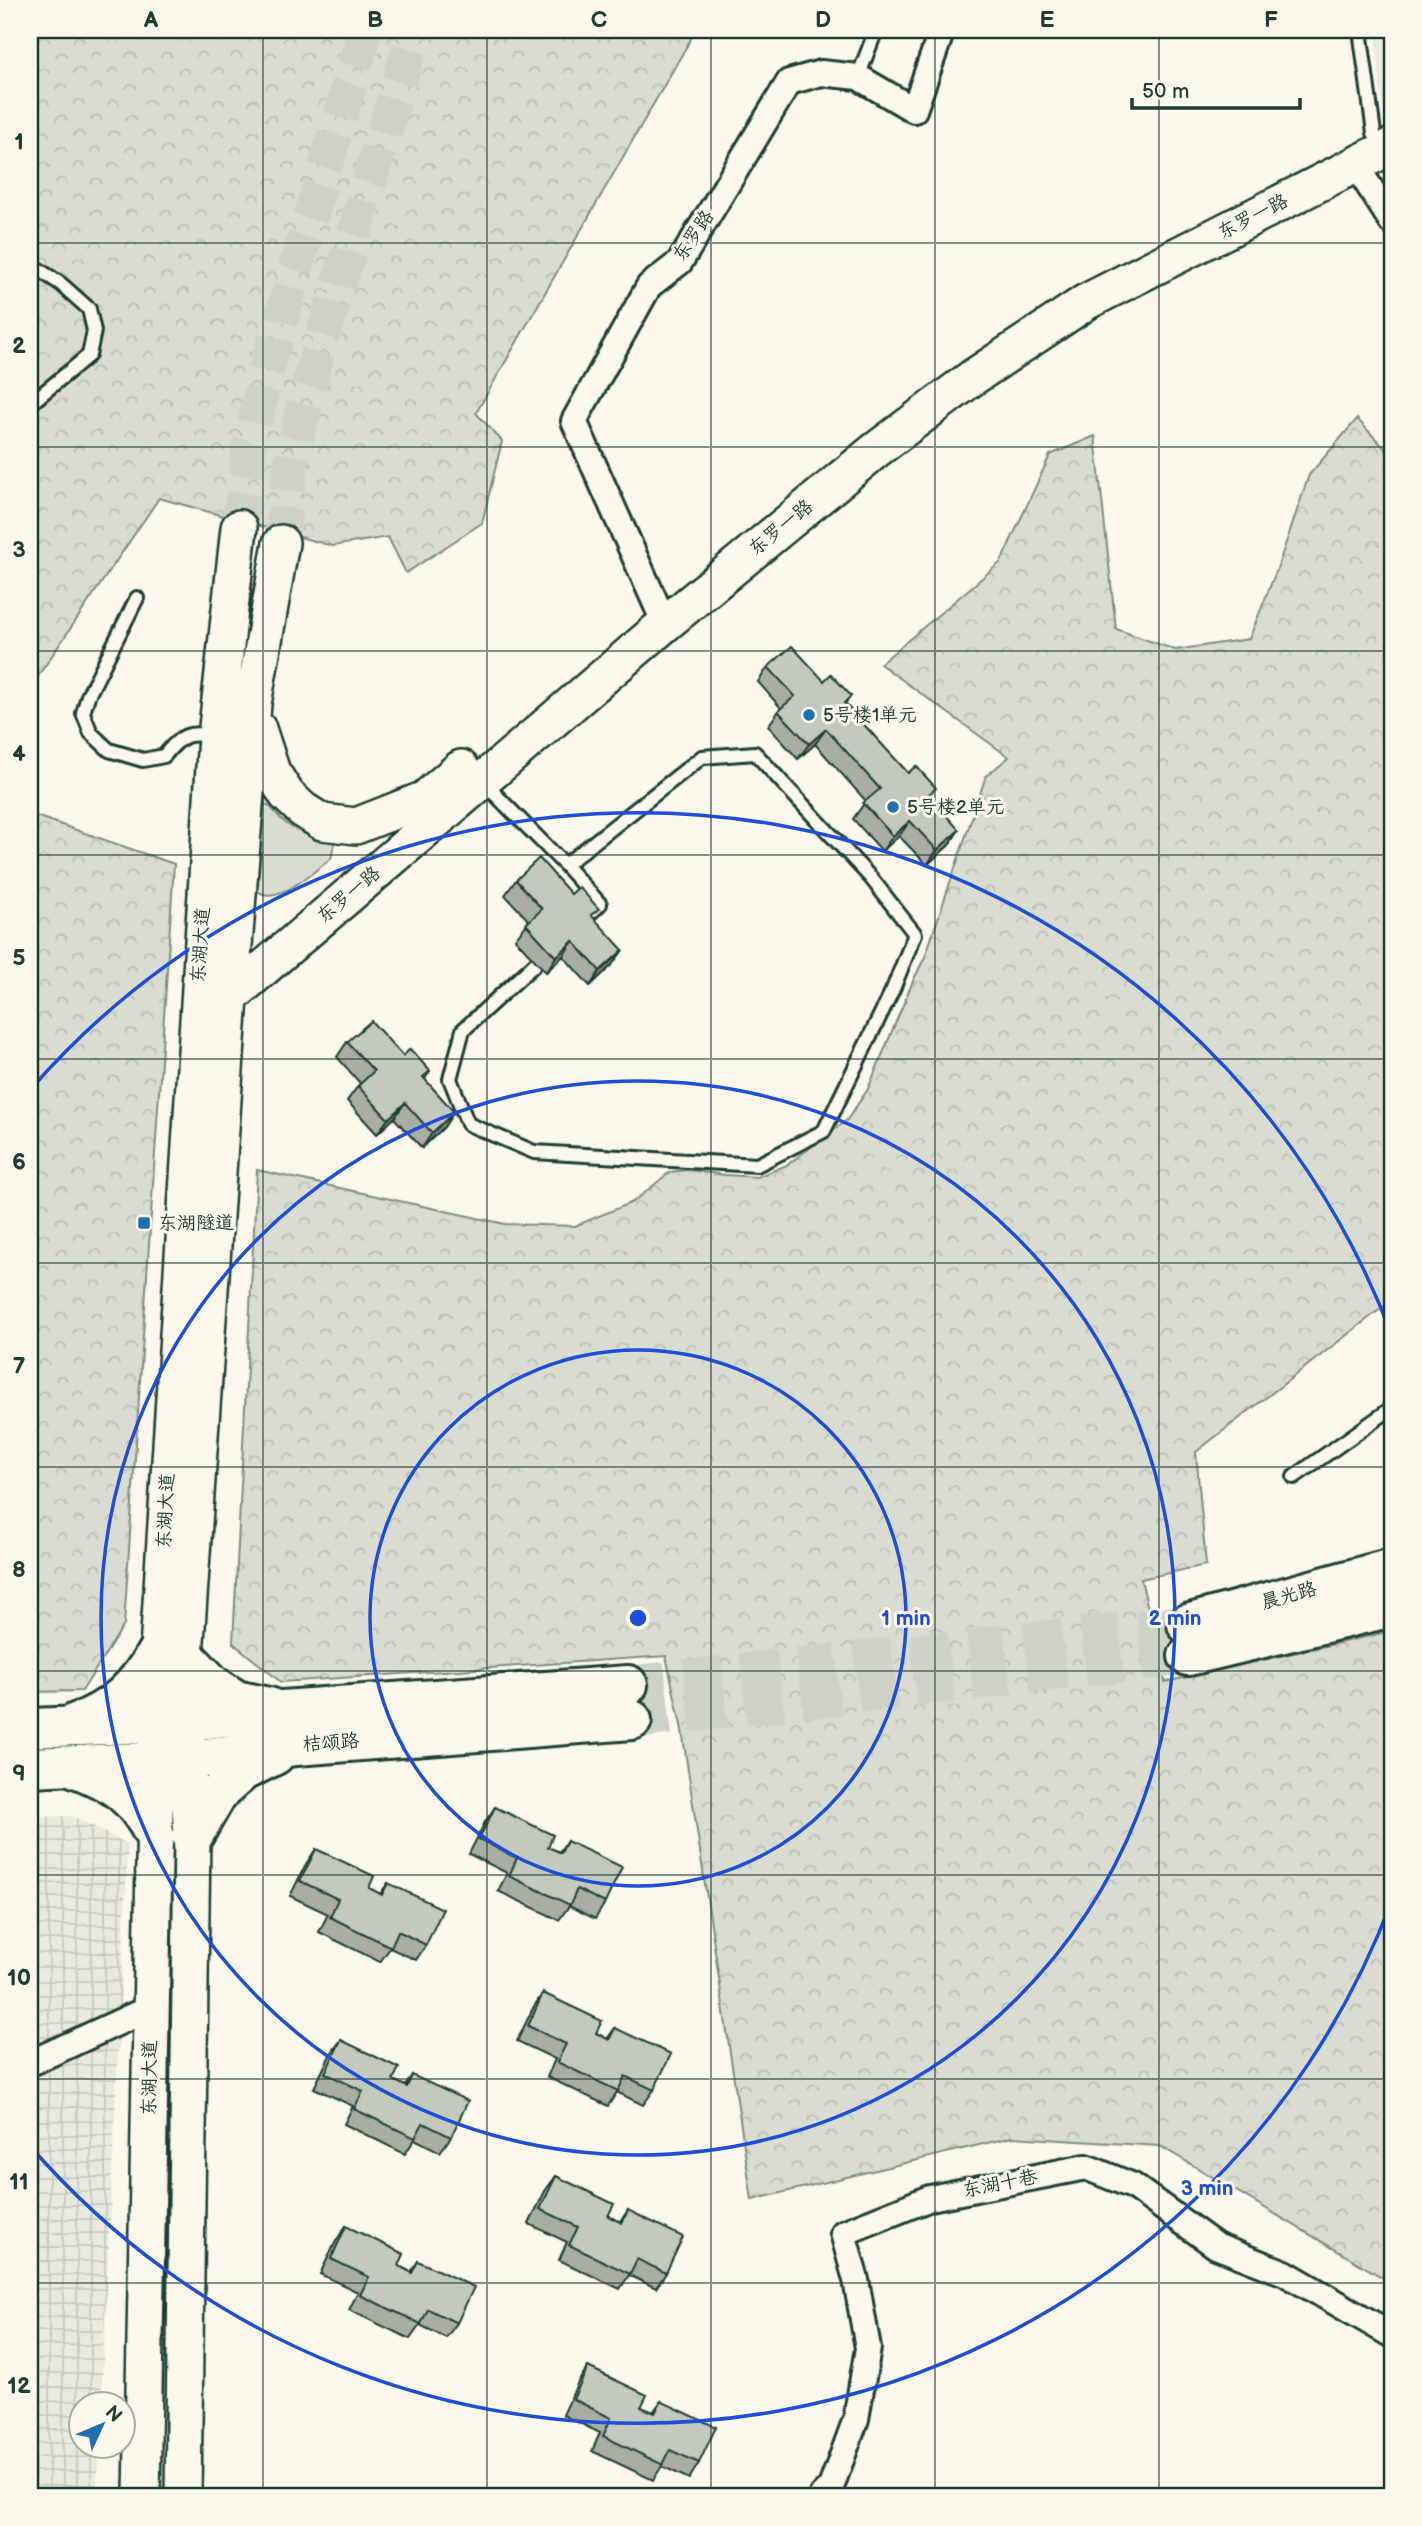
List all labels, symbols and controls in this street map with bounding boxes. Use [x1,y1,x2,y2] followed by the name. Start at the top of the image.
[143,6,159,34] text: A
[367,6,383,34] text: B
[591,6,607,34] text: C
[815,6,831,34] text: D
[1040,6,1055,34] text: E
[1264,6,1278,34] text: F
[1132,66,1300,110] scale bar
[1142,79,1189,104] text: 50 m
[14,128,24,156] text: 1
[1214,189,1292,245] street label: 东罗一路
[669,206,719,266] street label: 东罗路
[12,332,26,360] text: 2
[744,495,818,561] street label: 东罗一路
[12,536,26,564] text: 3
[823,704,917,727] place label: 5号楼1单元
[801,707,817,723] marker: 5号楼1单元
[12,740,26,768] text: 4
[907,796,1005,819] place label: 5号楼2单元
[885,799,901,815] marker: 5号楼2单元
[312,862,386,928] street label: 东罗一路
[187,906,215,984] street label: 东湖大道
[12,944,26,972] text: 5
[12,1148,26,1176] text: 6
[158,1212,234,1235] place label: 东湖隧道
[136,1215,152,1231] marker: 东湖隧道
[13,1352,26,1380] text: 7
[153,1472,179,1550] street label: 东湖大道
[12,1556,26,1584] text: 8
[1258,1578,1320,1614] street label: 晨光路
[626,1606,650,1630] centre of rings
[881,1606,931,1631] text: 1 min
[1148,1606,1202,1631] text: 2 min
[302,1730,360,1756] street label: 桔颂路
[12,1760,26,1788] text: 9
[7,1964,31,1992] text: 10
[138,2040,162,2116] street label: 东湖大道
[960,2165,1040,2203] street label: 东湖十巷
[9,2168,29,2196] text: 11
[1181,2176,1233,2201] text: 3 min
[7,2372,31,2400] text: 12
[66,2390,136,2460] north arrow
[100,2401,126,2427] text: N

